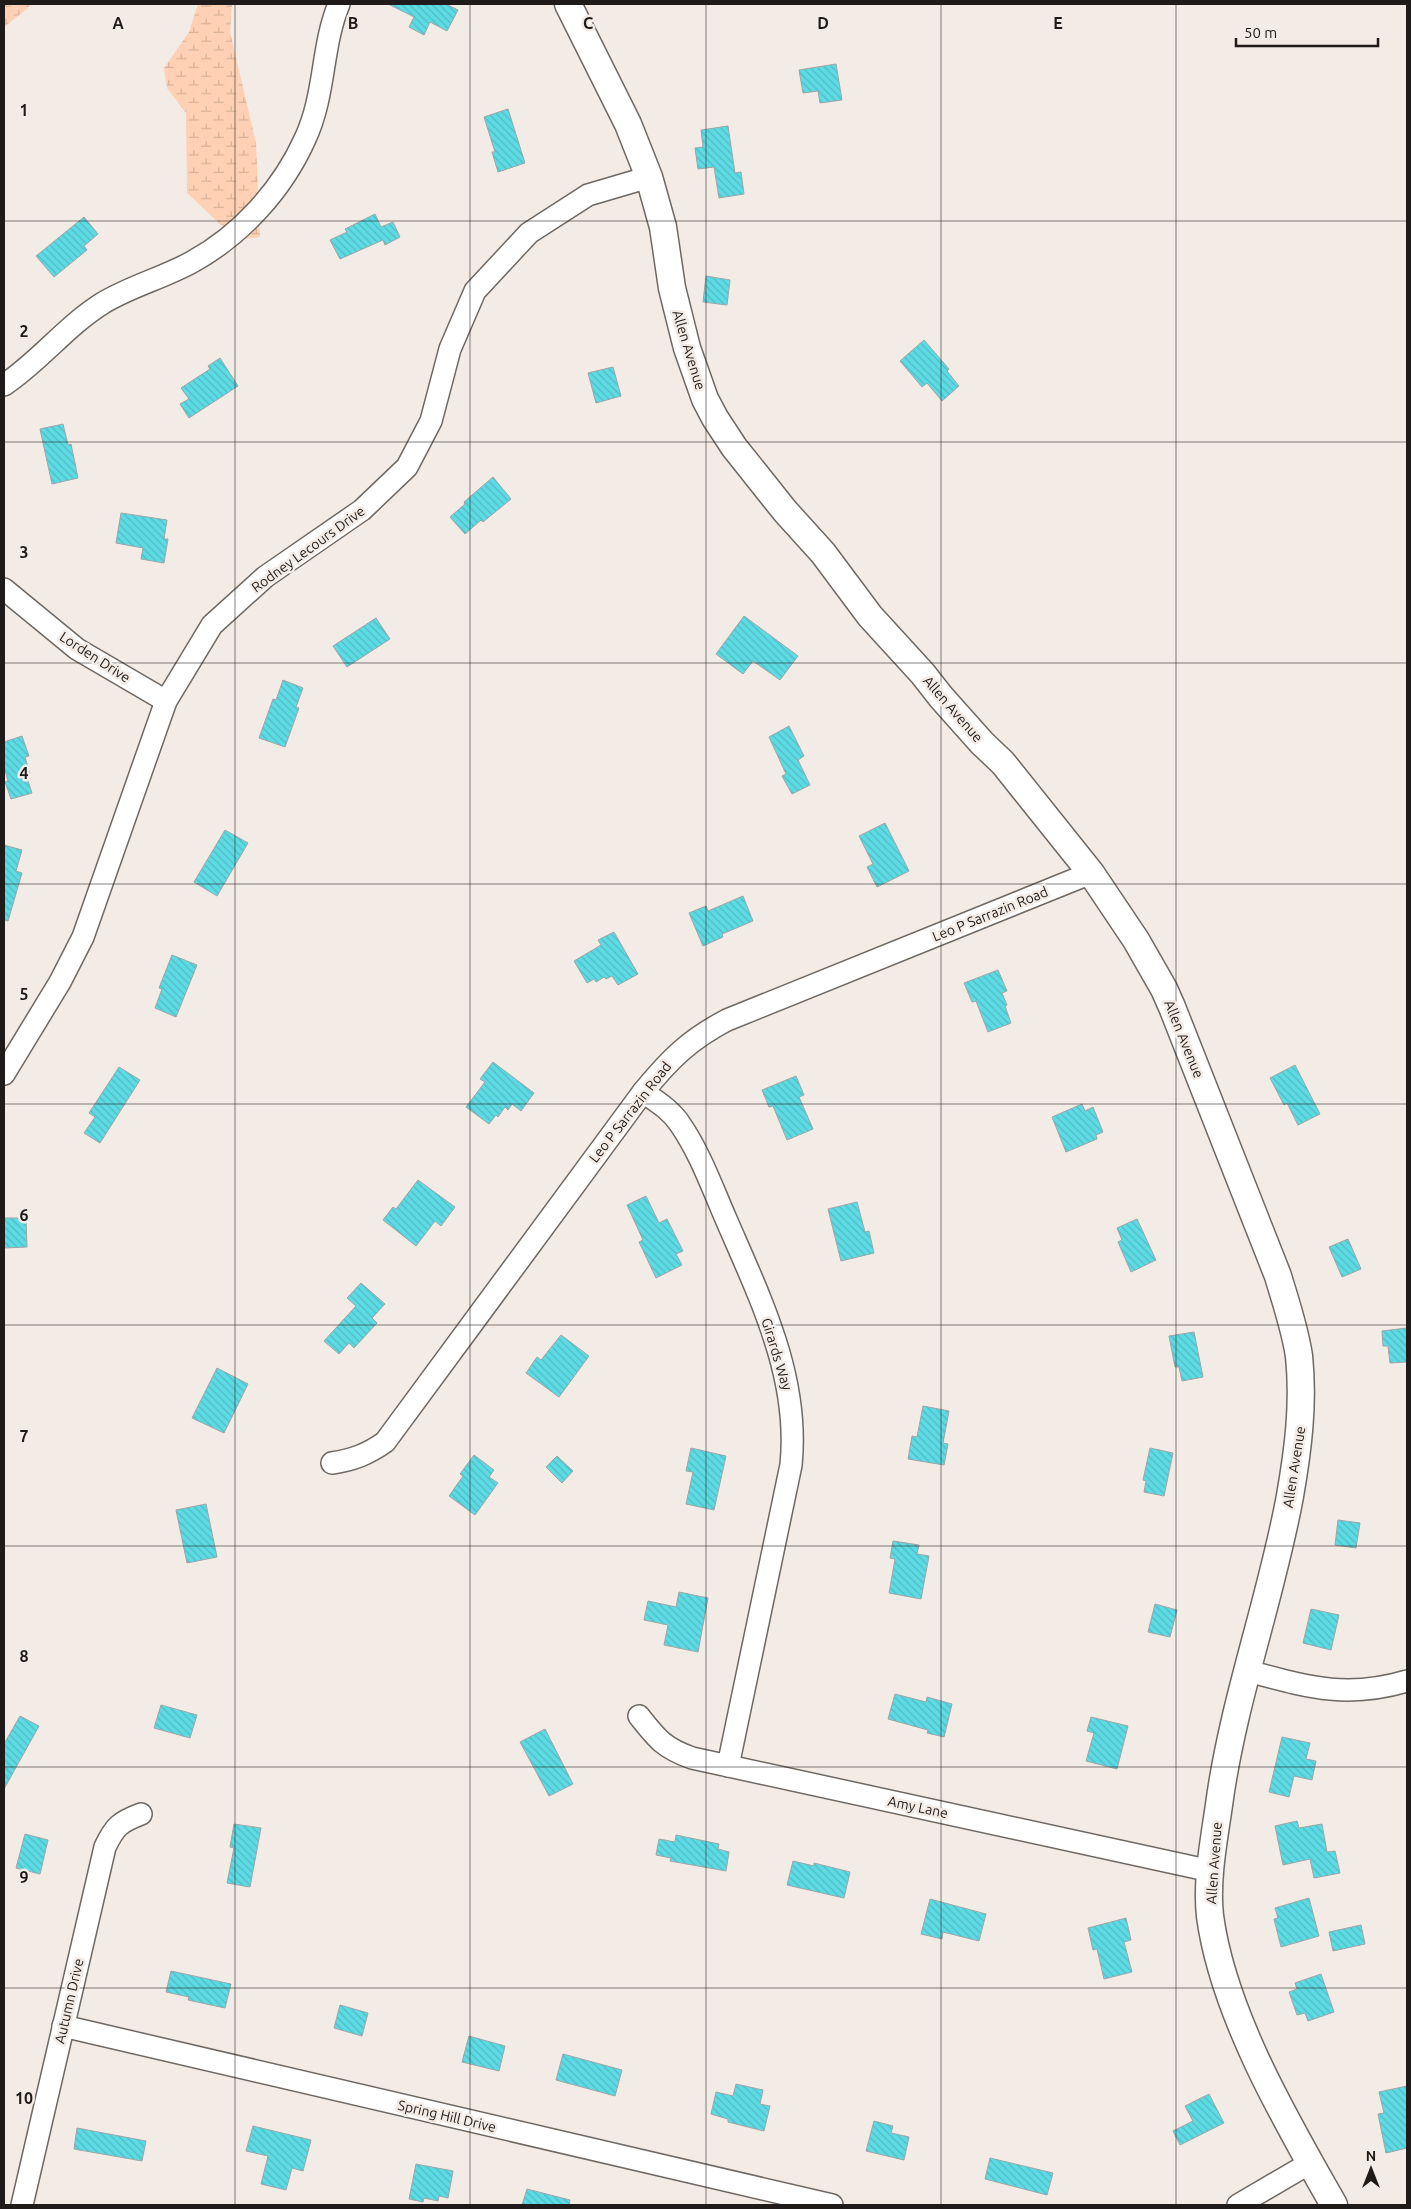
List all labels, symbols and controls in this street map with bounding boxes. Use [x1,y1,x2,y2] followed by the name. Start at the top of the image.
[112,14,124,32] text: A
[348,14,358,32] text: B
[583,14,593,32] text: C
[817,14,829,32] text: D
[1053,14,1063,32] text: E
[1236,15,1378,47] scale bar
[1244,24,1277,41] text: 50 m
[19,101,29,119] text: 1
[669,308,709,392] street label: Allen Avenue
[19,322,29,340] text: 2
[248,503,368,595] street label: Rodney Lecours Drive
[19,543,29,561] text: 3
[57,628,133,686] street label: Lorden Drive
[920,673,986,745] street label: Allen Avenue
[19,764,29,782] text: 4
[930,883,1050,945] street label: Leo P Sarrazin Road
[19,985,29,1003] text: 5
[1161,998,1207,1080] street label: Allen Avenue
[586,1058,674,1166] street label: Leo P Sarrazin Road
[19,1206,29,1224] text: 6
[758,1316,796,1392] street label: Girards Way
[1280,1425,1308,1509] street label: Allen Avenue
[19,1427,29,1445] text: 7
[19,1647,29,1665] text: 8
[886,1793,950,1821] street label: Amy Lane
[1203,1821,1225,1905] street label: Allen Avenue
[19,1868,29,1886] text: 9
[51,1957,87,2045] street label: Autumn Drive
[15,2089,33,2107] text: 10
[396,2097,498,2135] street label: Spring Hill Drive
[1346,2144,1396,2194] north arrow
[1366,2148,1376,2164] text: N

